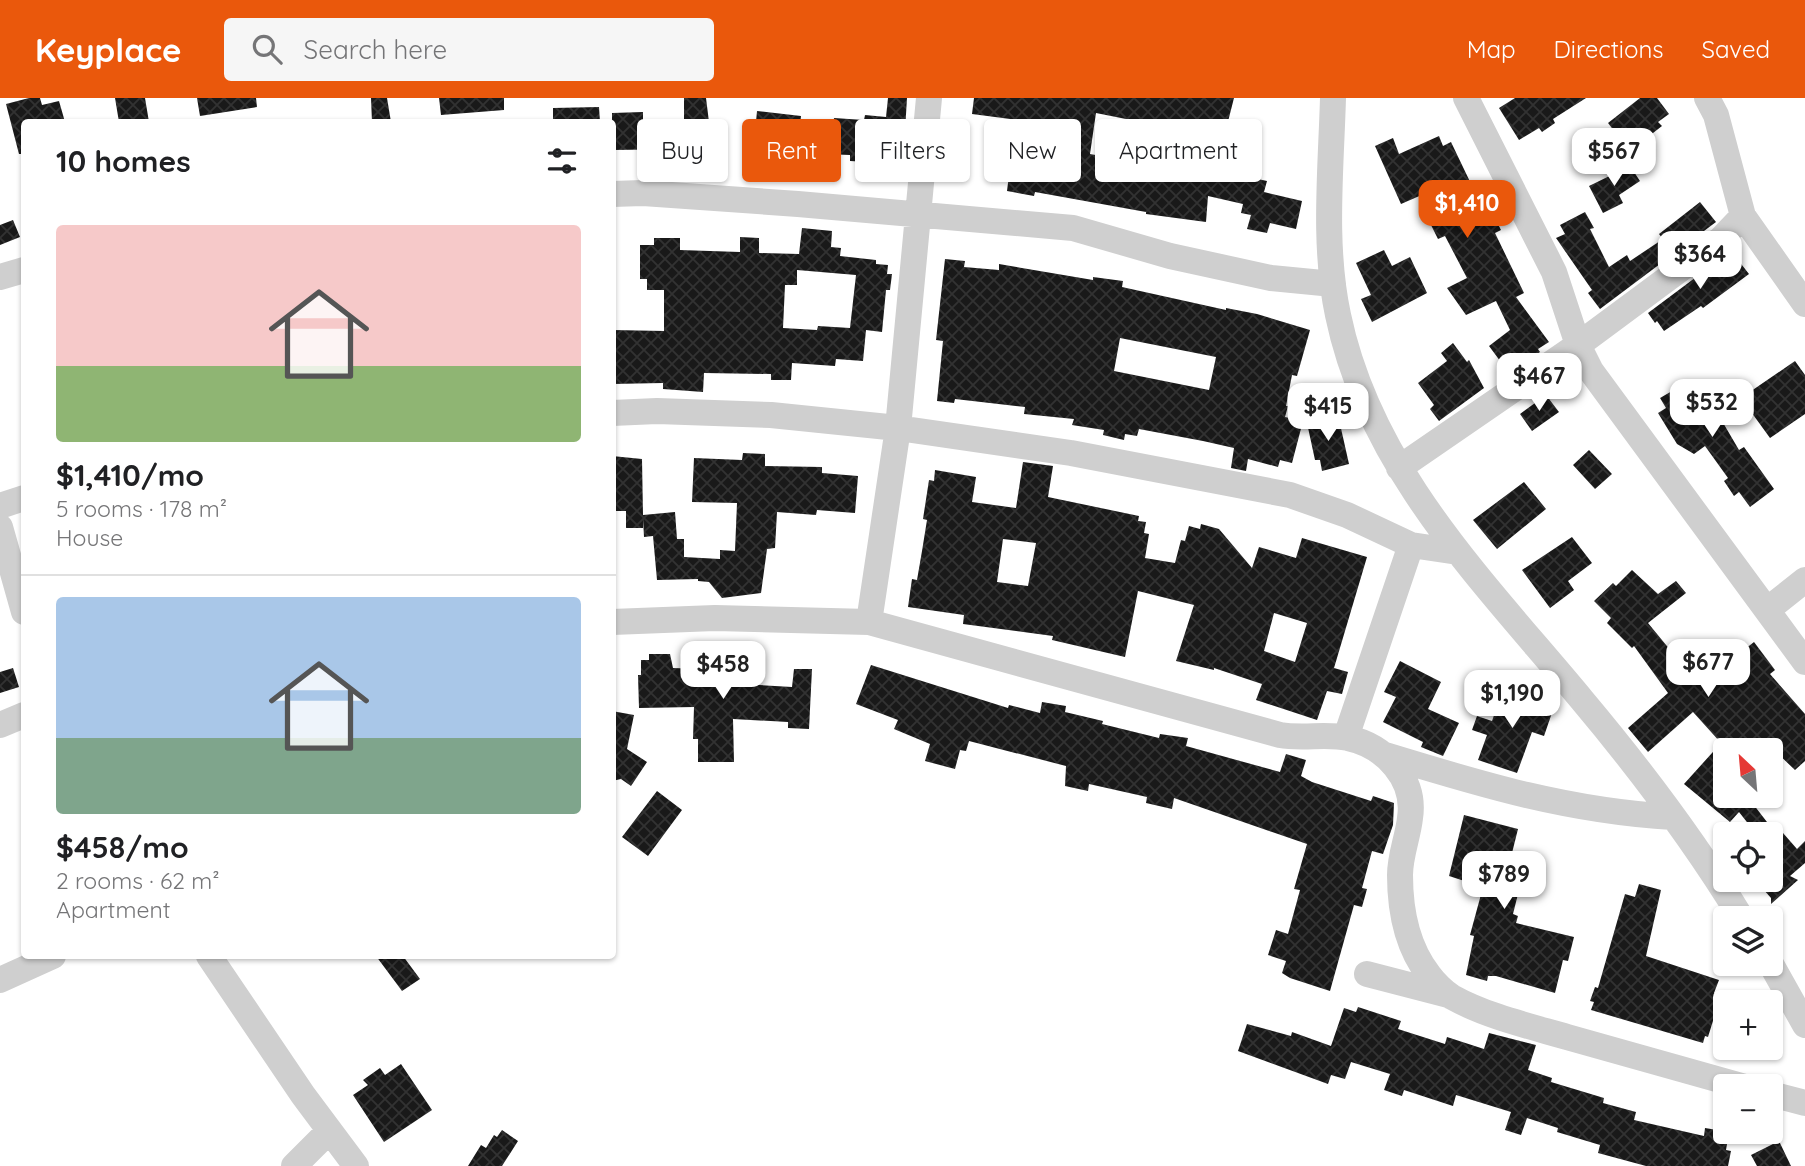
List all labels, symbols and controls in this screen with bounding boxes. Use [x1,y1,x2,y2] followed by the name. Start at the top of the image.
[224,18,714,81] search box
[35,29,182,70] text: Keyplace
[248,30,286,68] icon: search
[304,33,447,66] text: Search here
[1467,34,1516,64] text: Map
[1554,34,1664,64] text: Directions
[1702,34,1770,64] text: Saved
[637,119,728,182] chip: Buy
[742,119,841,182] chip: Rent
[855,119,970,182] chip: Filters
[984,119,1081,182] chip: New
[1095,119,1262,182] chip: Apartment
[1573,129,1655,188] pin: $567
[1588,136,1640,165] text: $567
[56,142,191,180] text: 10 homes
[543,142,581,180] icon: filters
[1410,180,1524,240] pin: $1,410
[1435,188,1499,217] text: $1,410
[1659,232,1741,291] pin: $364
[1674,239,1726,268] text: $364
[256,271,382,397] icon: home
[1498,354,1580,413] pin: $467
[1513,361,1565,390] text: $467
[1671,380,1753,439] pin: $532
[1287,384,1369,443] pin: $415
[1686,387,1738,416] text: $532
[1304,391,1352,420] text: $415
[56,456,204,494] text: $1,410/mo
[56,494,227,523] text: 5 rooms · 178 m²
[56,523,123,552] text: House
[1667,640,1749,699] pin: $677
[682,642,764,701] pin: $458
[256,643,382,769] icon: home
[1682,647,1734,676] text: $677
[696,649,750,678] text: $458
[1455,670,1569,730] pin: $1,190
[1480,678,1544,707] text: $1,190
[1713,738,1783,808] north arrow
[1713,738,1783,1144] map controls
[1713,822,1783,892] button: locate
[56,828,189,866] text: $458/mo
[1463,852,1545,911] pin: $789
[1478,859,1530,888] text: $789
[56,866,220,895] text: 2 rooms · 62 m²
[56,895,170,924] text: Apartment
[1713,906,1783,976] button: layers
[1713,990,1783,1060] button: +
[1713,1074,1783,1144] button: −

